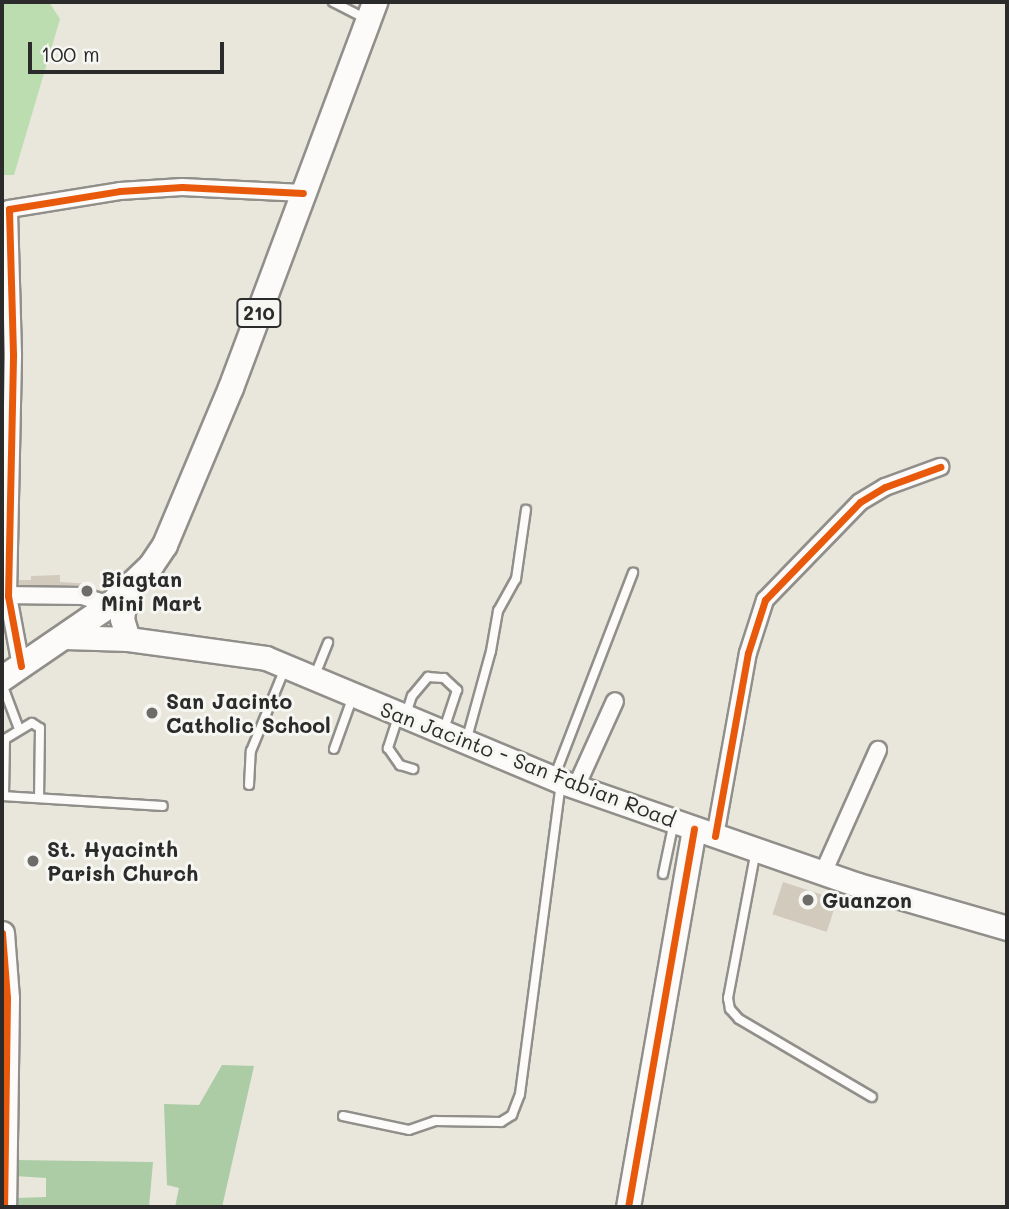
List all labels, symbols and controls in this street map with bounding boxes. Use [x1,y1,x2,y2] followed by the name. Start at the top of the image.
[32,28,228,72] scale bar
[41,40,100,67] text: 100 m
[236,298,282,328] road number: 210
[101,566,202,616] place label: Biagtan Mini Mart
[79,583,95,599] marker: Biagtan Mini Mart
[166,688,331,738] place label: San Jacinto Catholic School
[377,696,679,832] street label: San Jacinto - San Fabian Road
[144,705,160,721] marker: San Jacinto Catholic School
[47,836,198,886] place label: St. Hyacinth Parish Church
[25,853,41,869] marker: St. Hyacinth Parish Church
[822,887,912,913] place label: Guanzon
[800,892,816,908] marker: Guanzon

